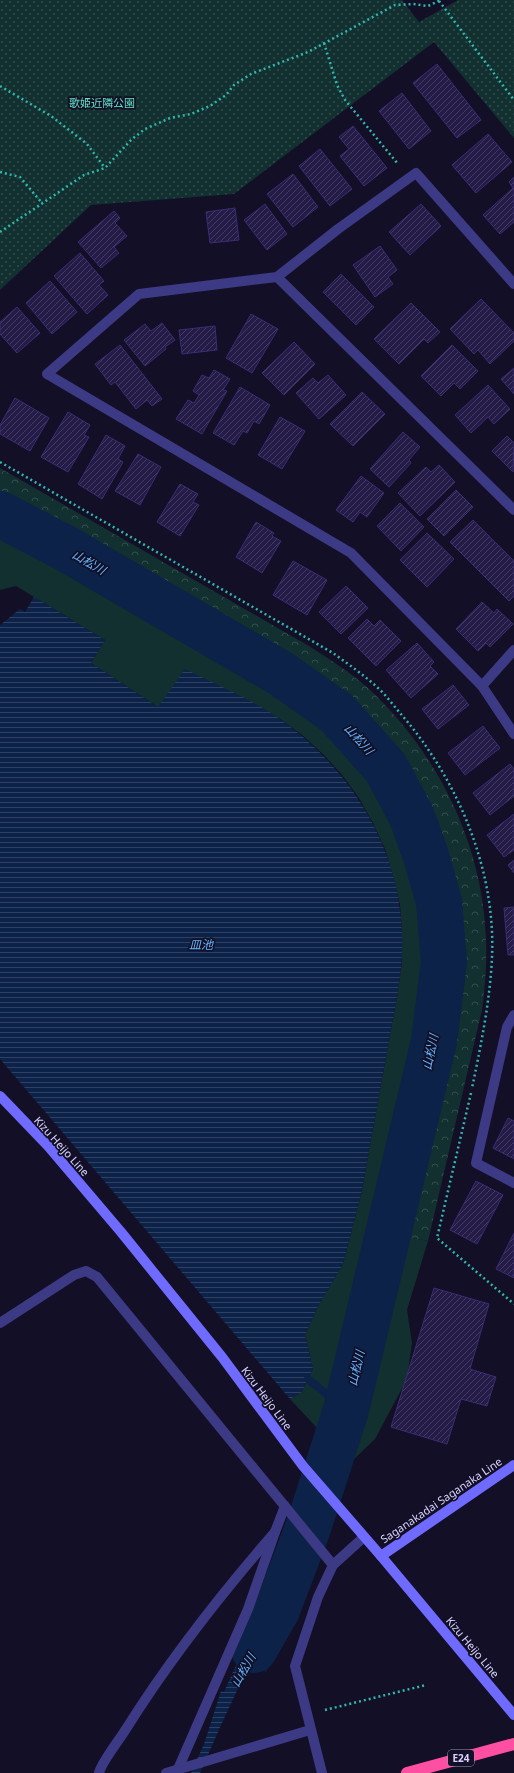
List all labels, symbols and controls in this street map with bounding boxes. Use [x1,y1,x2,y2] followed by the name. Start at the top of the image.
[69,95,135,110] park label: 歌姫近隣公園
[69,546,111,579] water label: 山松川
[341,720,379,760] water label: 山松川
[189,936,214,953] water label: 皿池
[418,1031,442,1071] water label: 山松川
[31,1113,93,1179] street label: Kizu Heijo Line
[344,1347,369,1387] water label: 山松川
[238,1363,296,1433] street label: Kizu Heijo Line
[377,1454,505,1546] street label: Saganakadai Saganaka Line
[443,1613,503,1681] street label: Kizu Heijo Line
[227,1648,260,1690] water label: 山松川
[448,1750,474,1766] road number: E24

